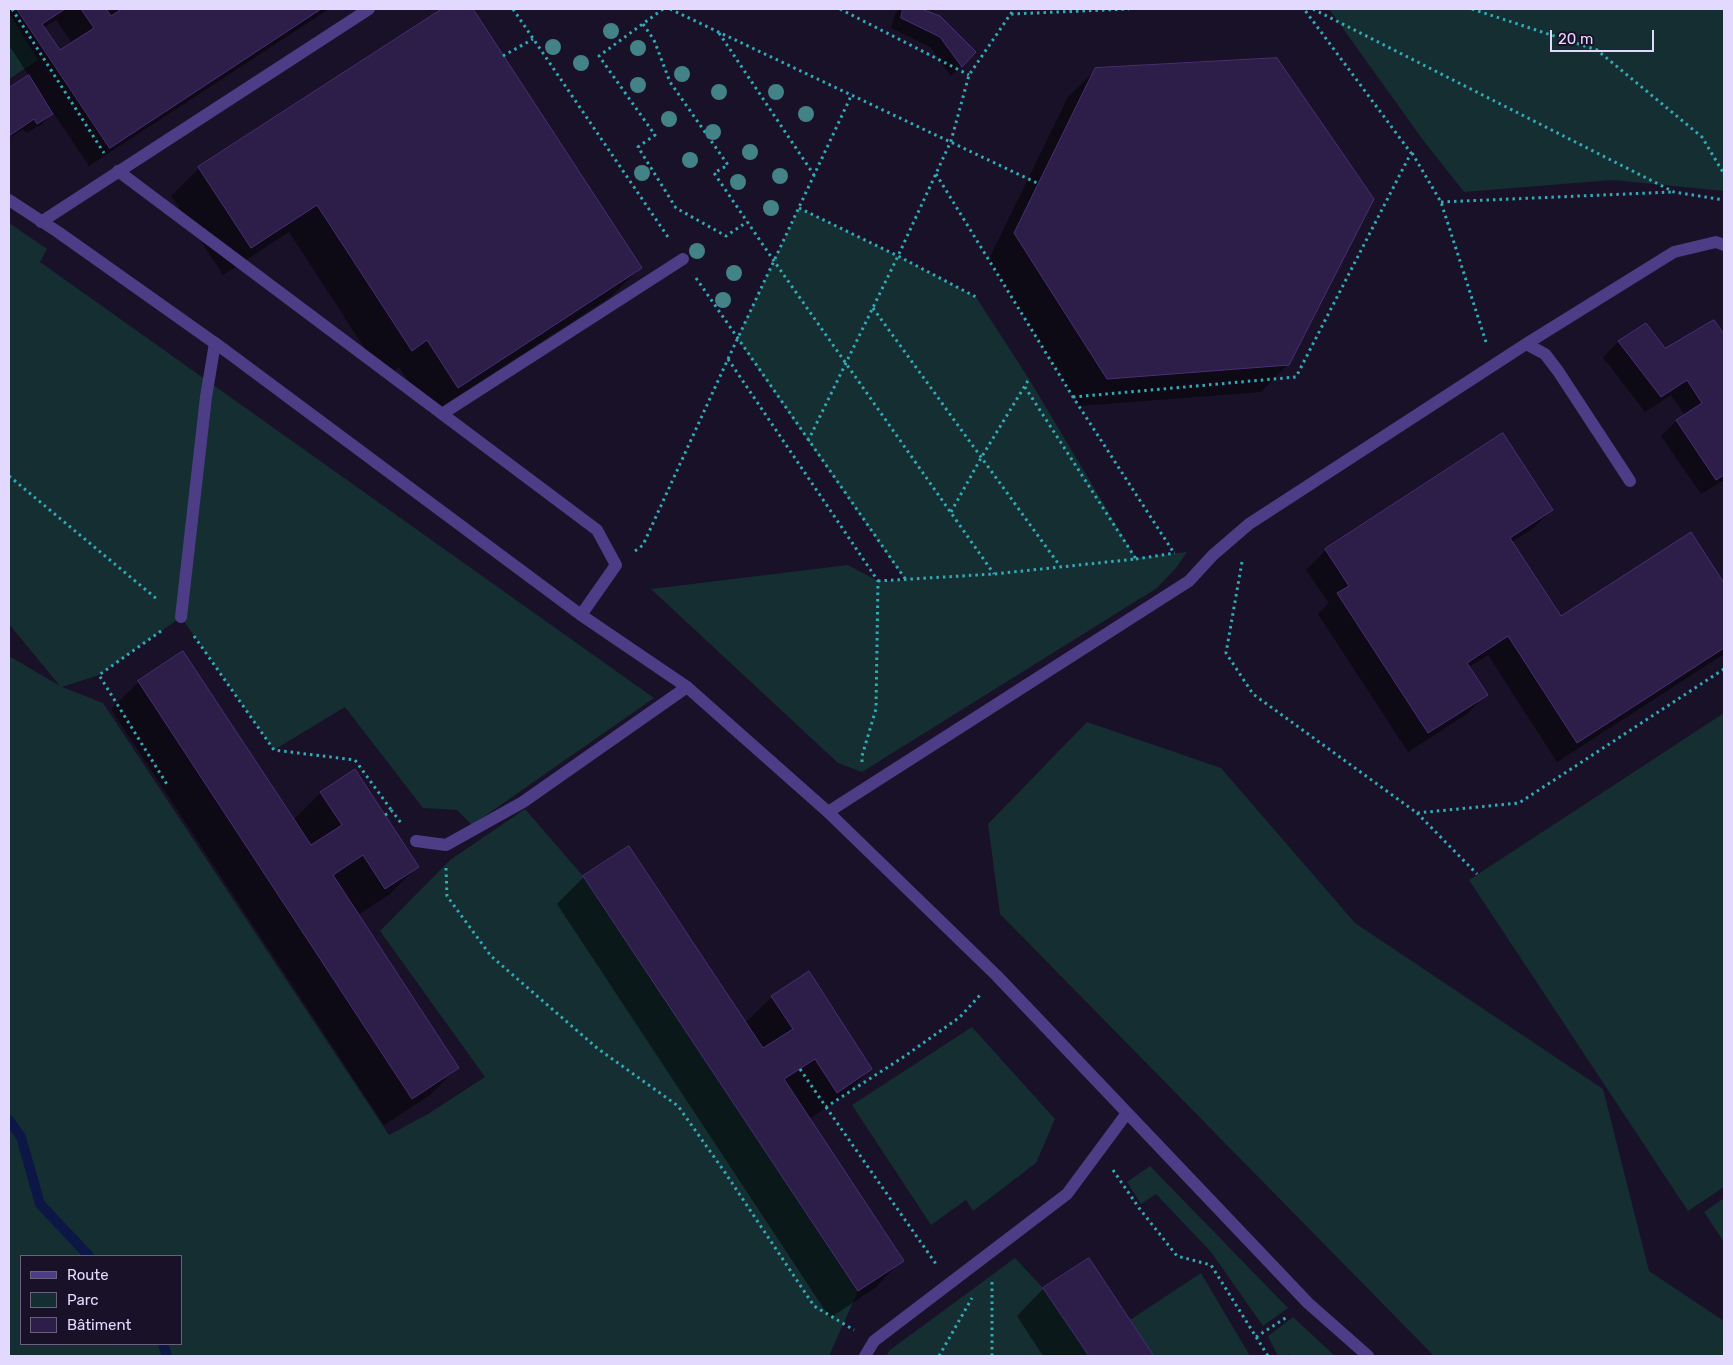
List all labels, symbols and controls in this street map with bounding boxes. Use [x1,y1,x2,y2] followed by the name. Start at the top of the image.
[1553,20,1657,52] scale bar
[1558,30,1593,48] text: 20 m
[20,1255,182,1345] legend
[67,1266,109,1284] text: Route
[67,1291,99,1309] text: Parc
[67,1316,131,1334] text: Bâtiment

